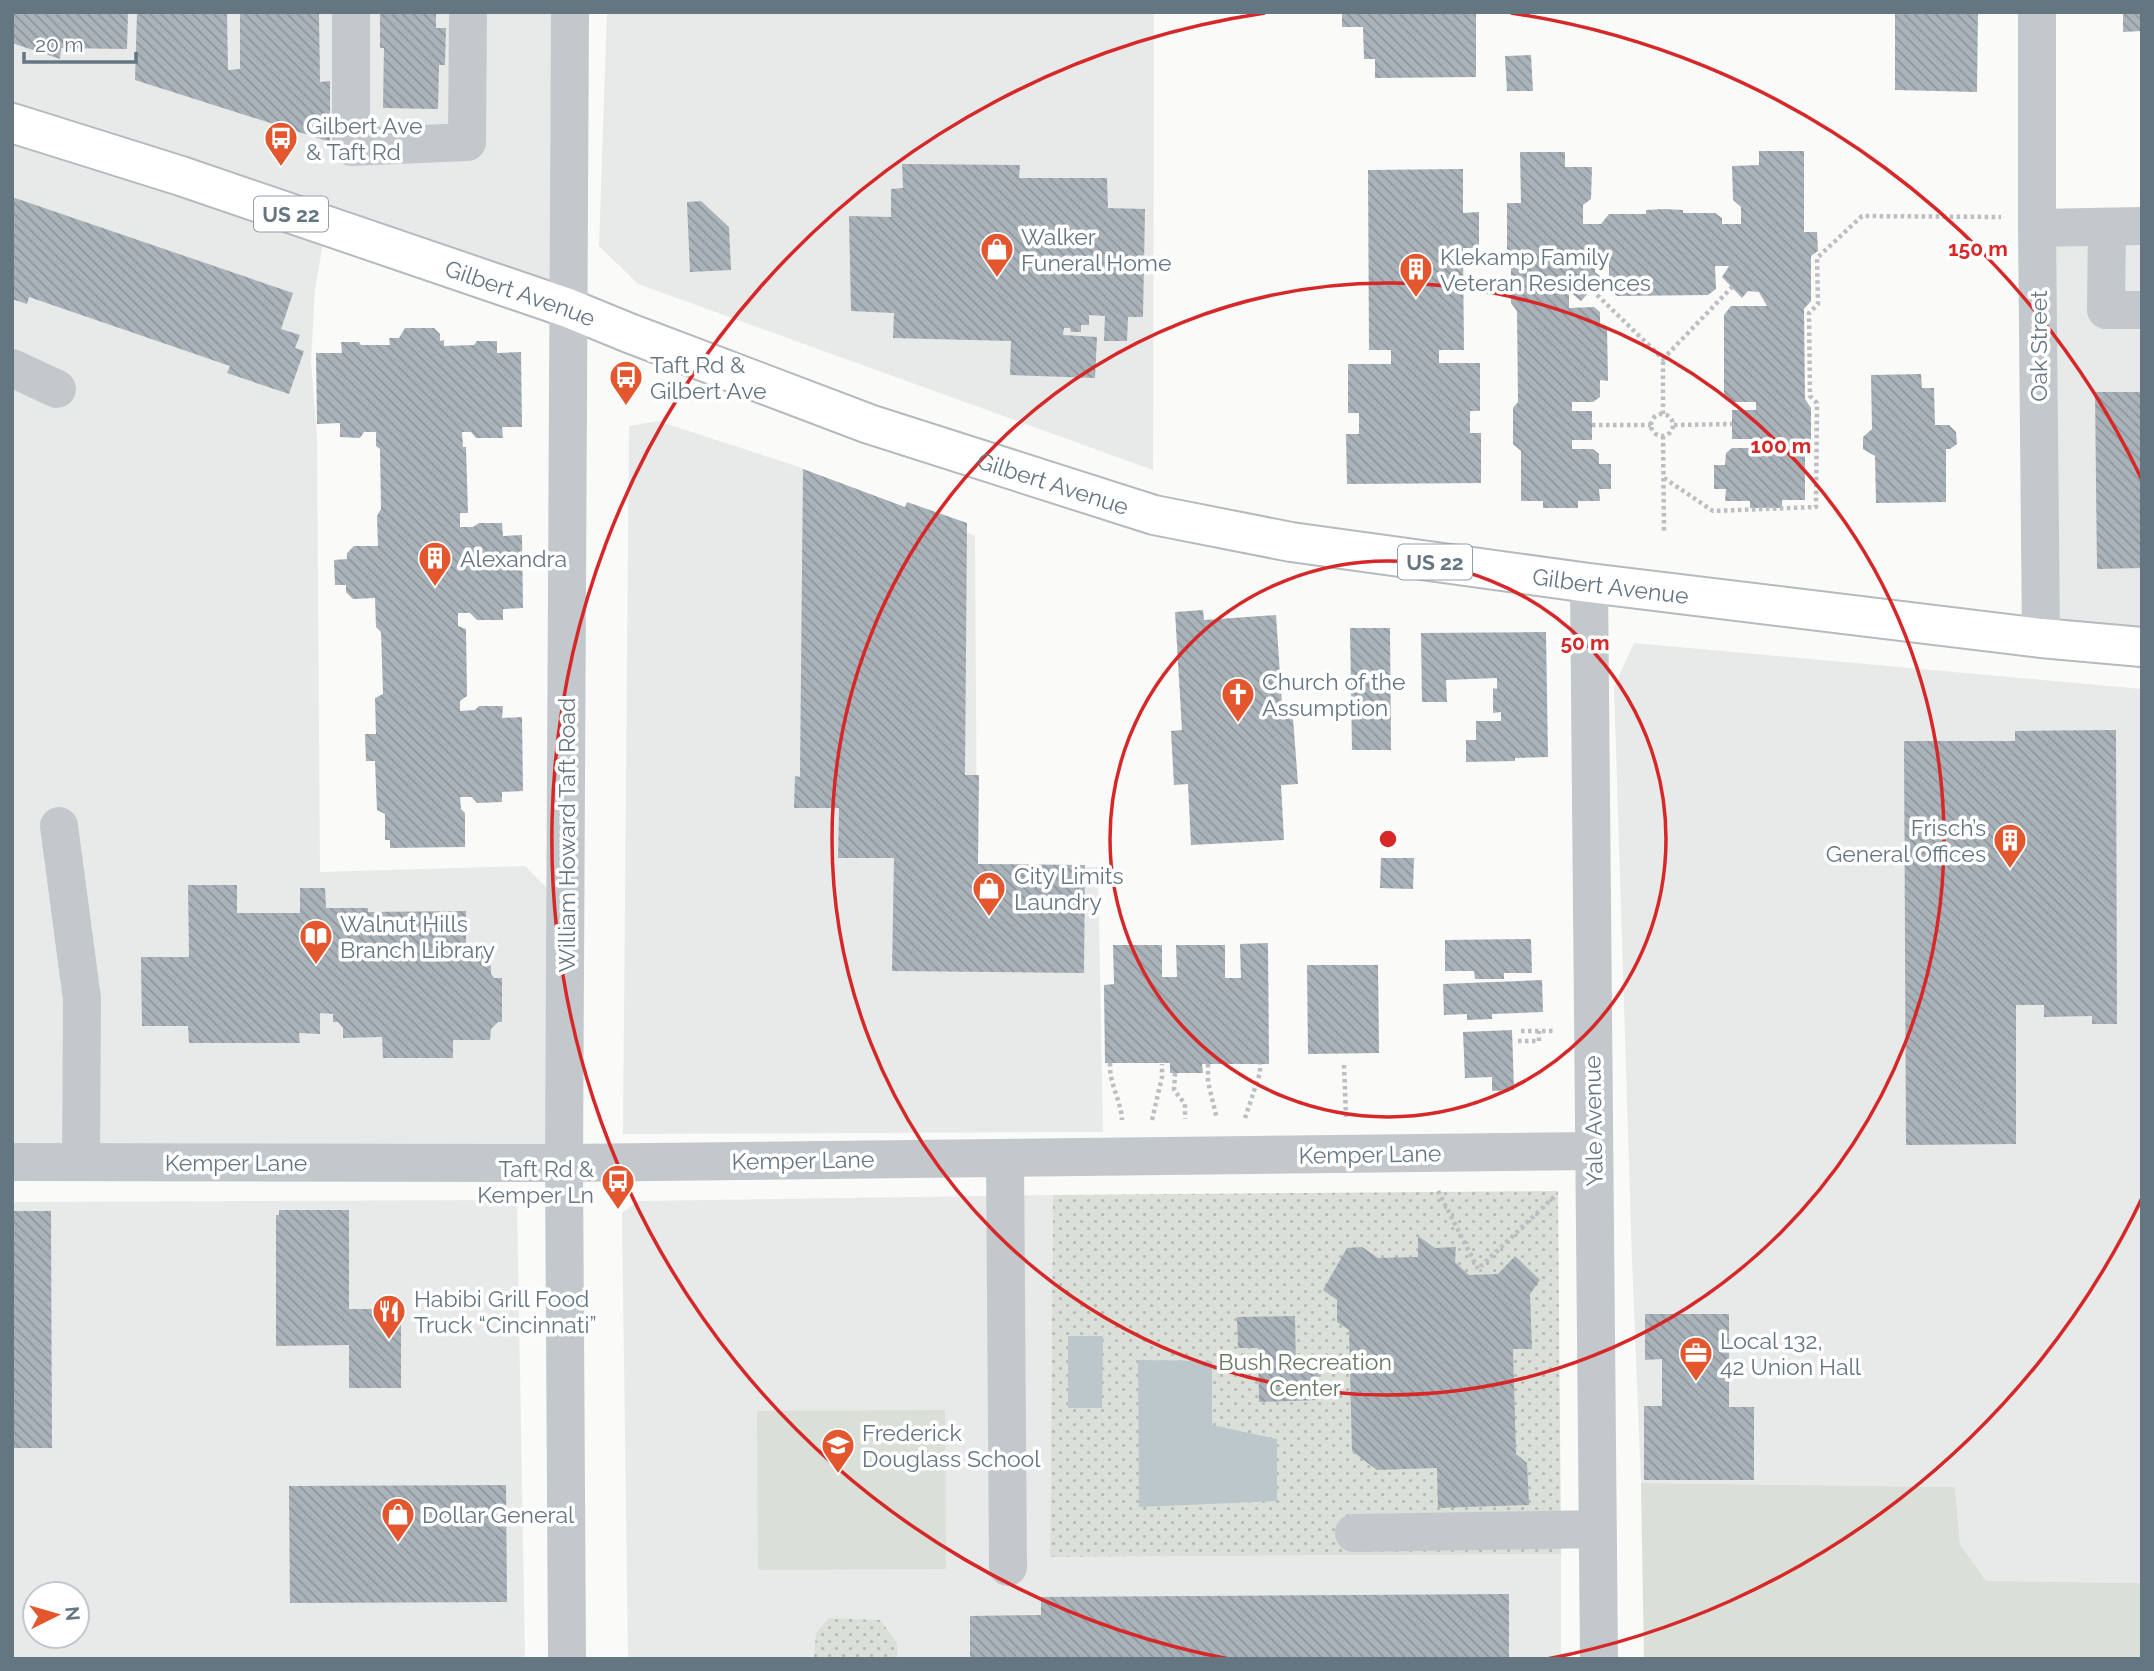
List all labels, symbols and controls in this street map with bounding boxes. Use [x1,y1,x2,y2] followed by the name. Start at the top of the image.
[24,21,136,65] scale bar
[35,32,83,57] text: 20 m
[306,112,423,165] place label: Gilbert Ave & Taft Rd
[262,119,300,168] bus stop icon: Gilbert Ave & Taft Rd
[254,196,328,232] road number: US 22
[1021,223,1171,276] place label: Walker Funeral Home
[978,230,1016,279] shop icon: Walker Funeral Home
[1948,236,2008,261] text: 150 m
[1440,243,1651,296] place label: Klekamp Family Veteran Residences
[1397,250,1435,299] building icon: Klekamp Family Veteran Residences
[442,254,600,331] street label: Gilbert Avenue
[2025,290,2052,402] street label: Oak Street
[650,351,767,404] place label: Taft Rd & Gilbert Ave
[607,358,645,407] bus stop icon: Taft Rd & Gilbert Ave
[1751,433,1811,458] text: 100 m
[974,446,1132,520] street label: Gilbert Avenue
[416,539,454,588] building icon: Alexandra
[1398,544,1472,580] road number: US 22
[460,545,567,572] place label: Alexandra
[1531,562,1690,609] street label: Gilbert Avenue
[1560,630,1610,655] text: 50 m
[1262,668,1406,721] place label: Church of the Assumption
[1219,675,1257,724] church icon: Church of the Assumption
[553,698,580,972] street label: William Howard Taft Road
[1826,814,1986,867] place label: Frisch’s General Offices
[1991,821,2029,870] building icon: Frisch’s General Offices
[1376,827,1400,851] centre of rings
[1014,862,1124,915] place label: City Limits Laundry
[970,869,1008,918] shop icon: City Limits Laundry
[340,910,495,963] place label: Walnut Hills Branch Library
[297,917,335,966] library icon: Walnut Hills Branch Library
[1578,1055,1608,1187] street label: Yale Avenue
[1298,1139,1442,1169] street label: Kemper Lane
[731,1145,875,1175] street label: Kemper Lane
[165,1149,307,1176] street label: Kemper Lane
[477,1155,595,1208] place label: Taft Rd & Kemper Ln
[599,1162,637,1211] bus stop icon: Taft Rd & Kemper Ln
[414,1285,597,1338] place label: Habibi Grill Food Truck “Cincinnati”
[370,1292,408,1341] restaurant icon: Habibi Grill Food Truck “Cincinnati”
[1720,1327,1862,1380] place label: Local 132, 42 Union Hall
[1677,1334,1715,1383] office icon: Local 132, 42 Union Hall
[1218,1348,1392,1401] park label: Bush Recreation Center
[862,1419,1041,1472] place label: Frederick Douglass School
[819,1426,857,1475] school or university icon: Frederick Douglass School
[379,1495,417,1544] shop icon: Dollar General
[422,1501,575,1528] place label: Dollar General
[21,1580,91,1650] north arrow
[61,1605,85,1622] text: N

